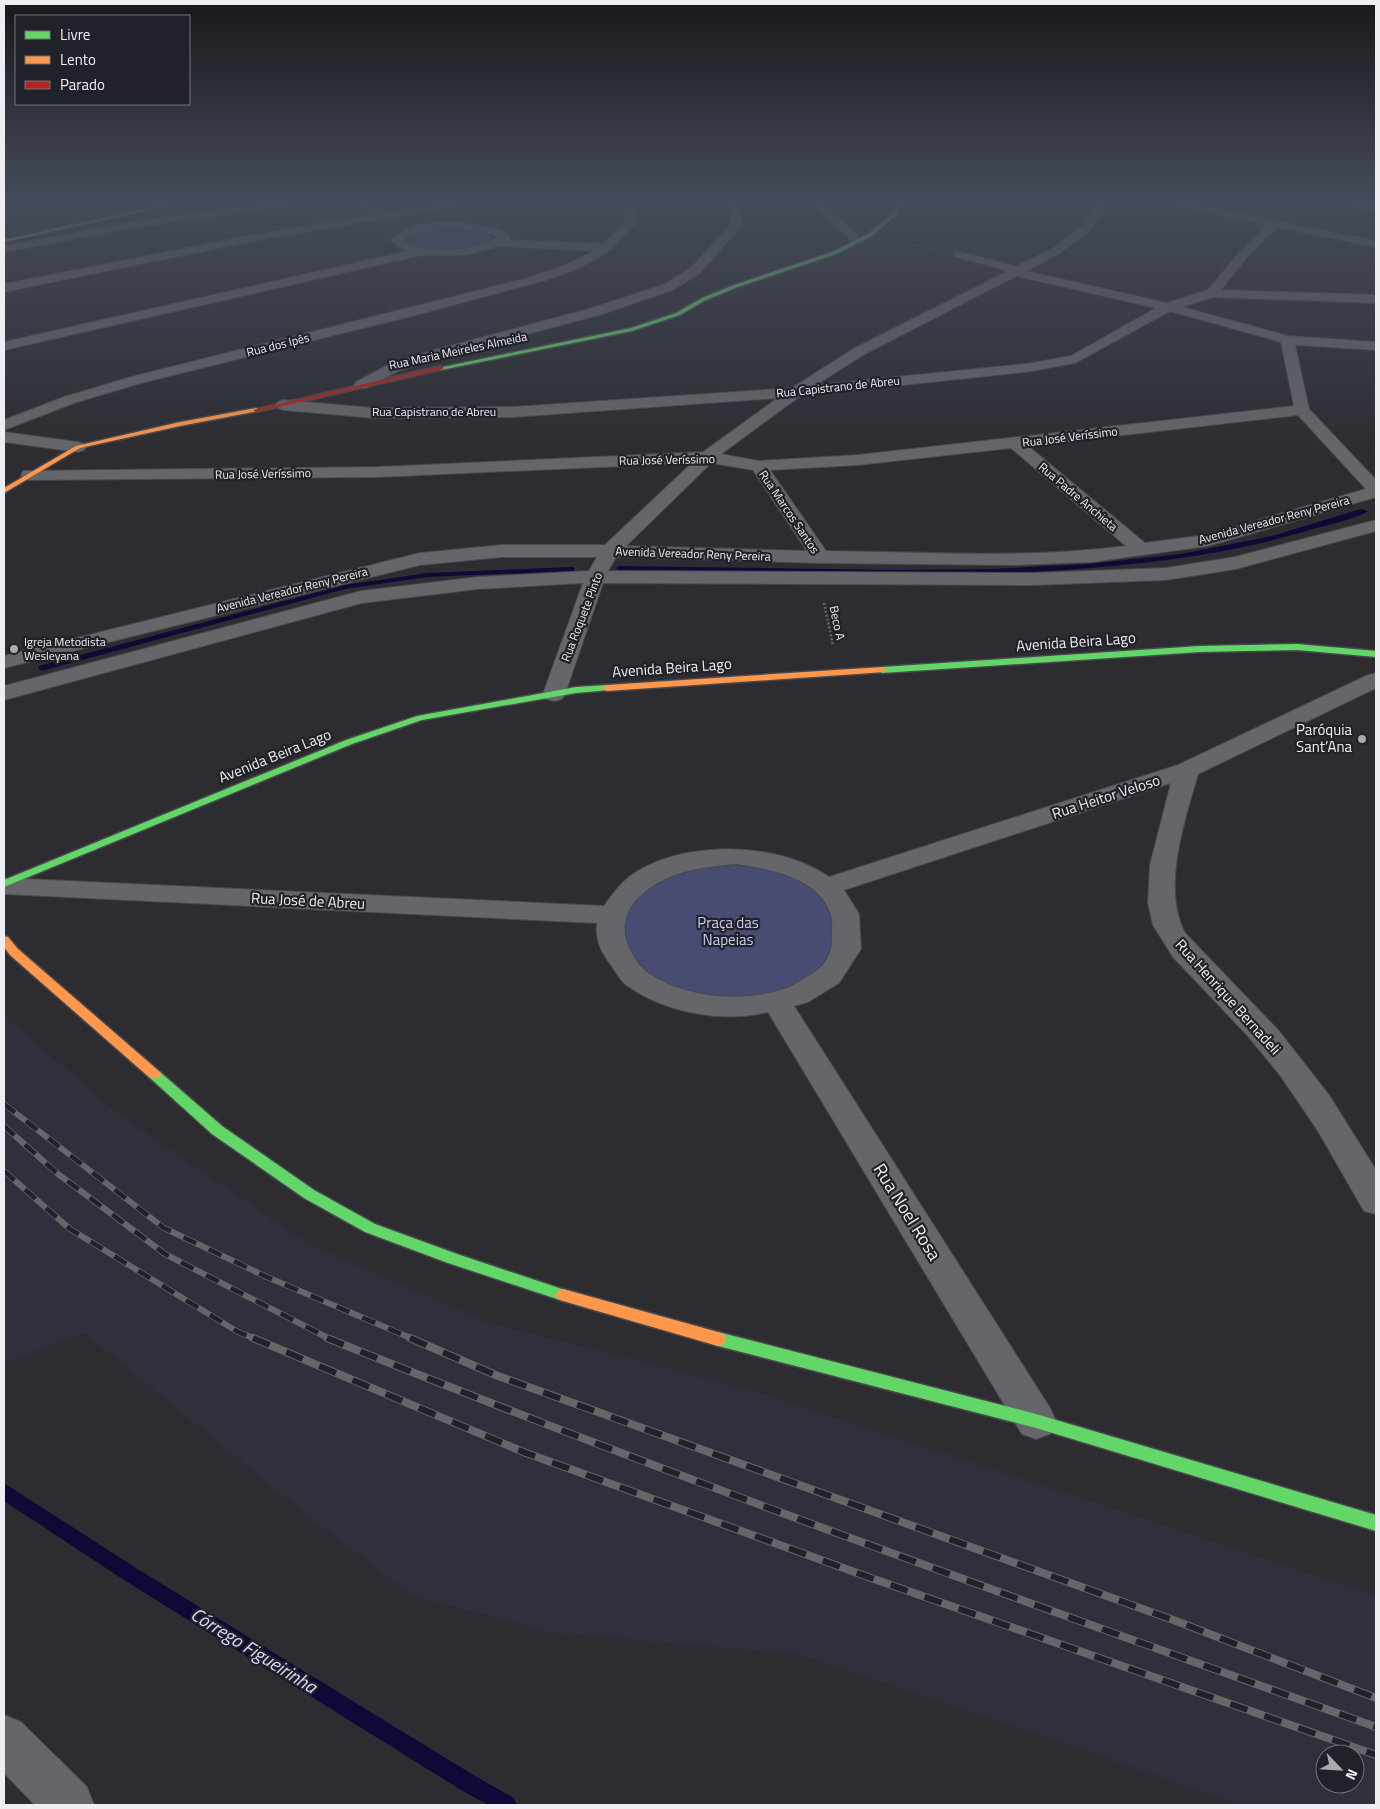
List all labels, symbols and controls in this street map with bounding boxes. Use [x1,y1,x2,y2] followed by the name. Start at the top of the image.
[15,15,190,105] legend
[60,23,90,46] text: Livre
[60,48,96,71] text: Lento
[60,73,105,96] text: Parado
[244,327,312,361] street label: Rua dos Ipês
[387,327,529,374] street label: Rua Maria Meireles Almeida
[775,371,901,402] street label: Rua Capistrano de Abreu
[372,402,496,421] street label: Rua Capistrano de Abreu
[1021,421,1119,452] street label: Rua José Veríssimo
[619,449,715,470] street label: Rua José Veríssimo
[1034,458,1122,536] street label: Rua Padre Anchieta
[215,463,311,484] street label: Rua José Veríssimo
[754,466,825,558] street label: Rua Marcos Santos
[1196,490,1351,549] street label: Avenida Vereador Reny Pereira
[615,541,771,566] street label: Avenida Vereador Reny Pereira
[214,562,369,617] street label: Avenida Vereador Reny Pereira
[556,569,607,664] street label: Rua Roquete Pinto
[825,604,850,642] street label: Beco A
[1015,626,1137,657] street label: Avenida Beira Lago
[24,632,106,665] place label: Igreja Metodista Wesleyana
[8,643,20,655] marker: Igreja Metodista Wesleyana
[611,652,733,683] street label: Avenida Beira Lago
[1296,718,1352,758] place label: Paróquia Sant’Ana
[215,722,335,789] street label: Avenida Beira Lago
[1356,733,1368,745] marker: Paróquia Sant’Ana
[1049,768,1163,825] street label: Rua Heitor Veloso
[250,886,366,915] street label: Rua José de Abreu
[697,911,759,951] park label: Praça das Napeias
[1170,934,1287,1060] street label: Rua Henrique Bernadeli
[867,1158,948,1266] street label: Rua Noel Rosa
[185,1599,324,1701] water label: Córrego Figueirinha
[1315,1744,1365,1794] north arrow
[1341,1766,1364,1784] text: N

